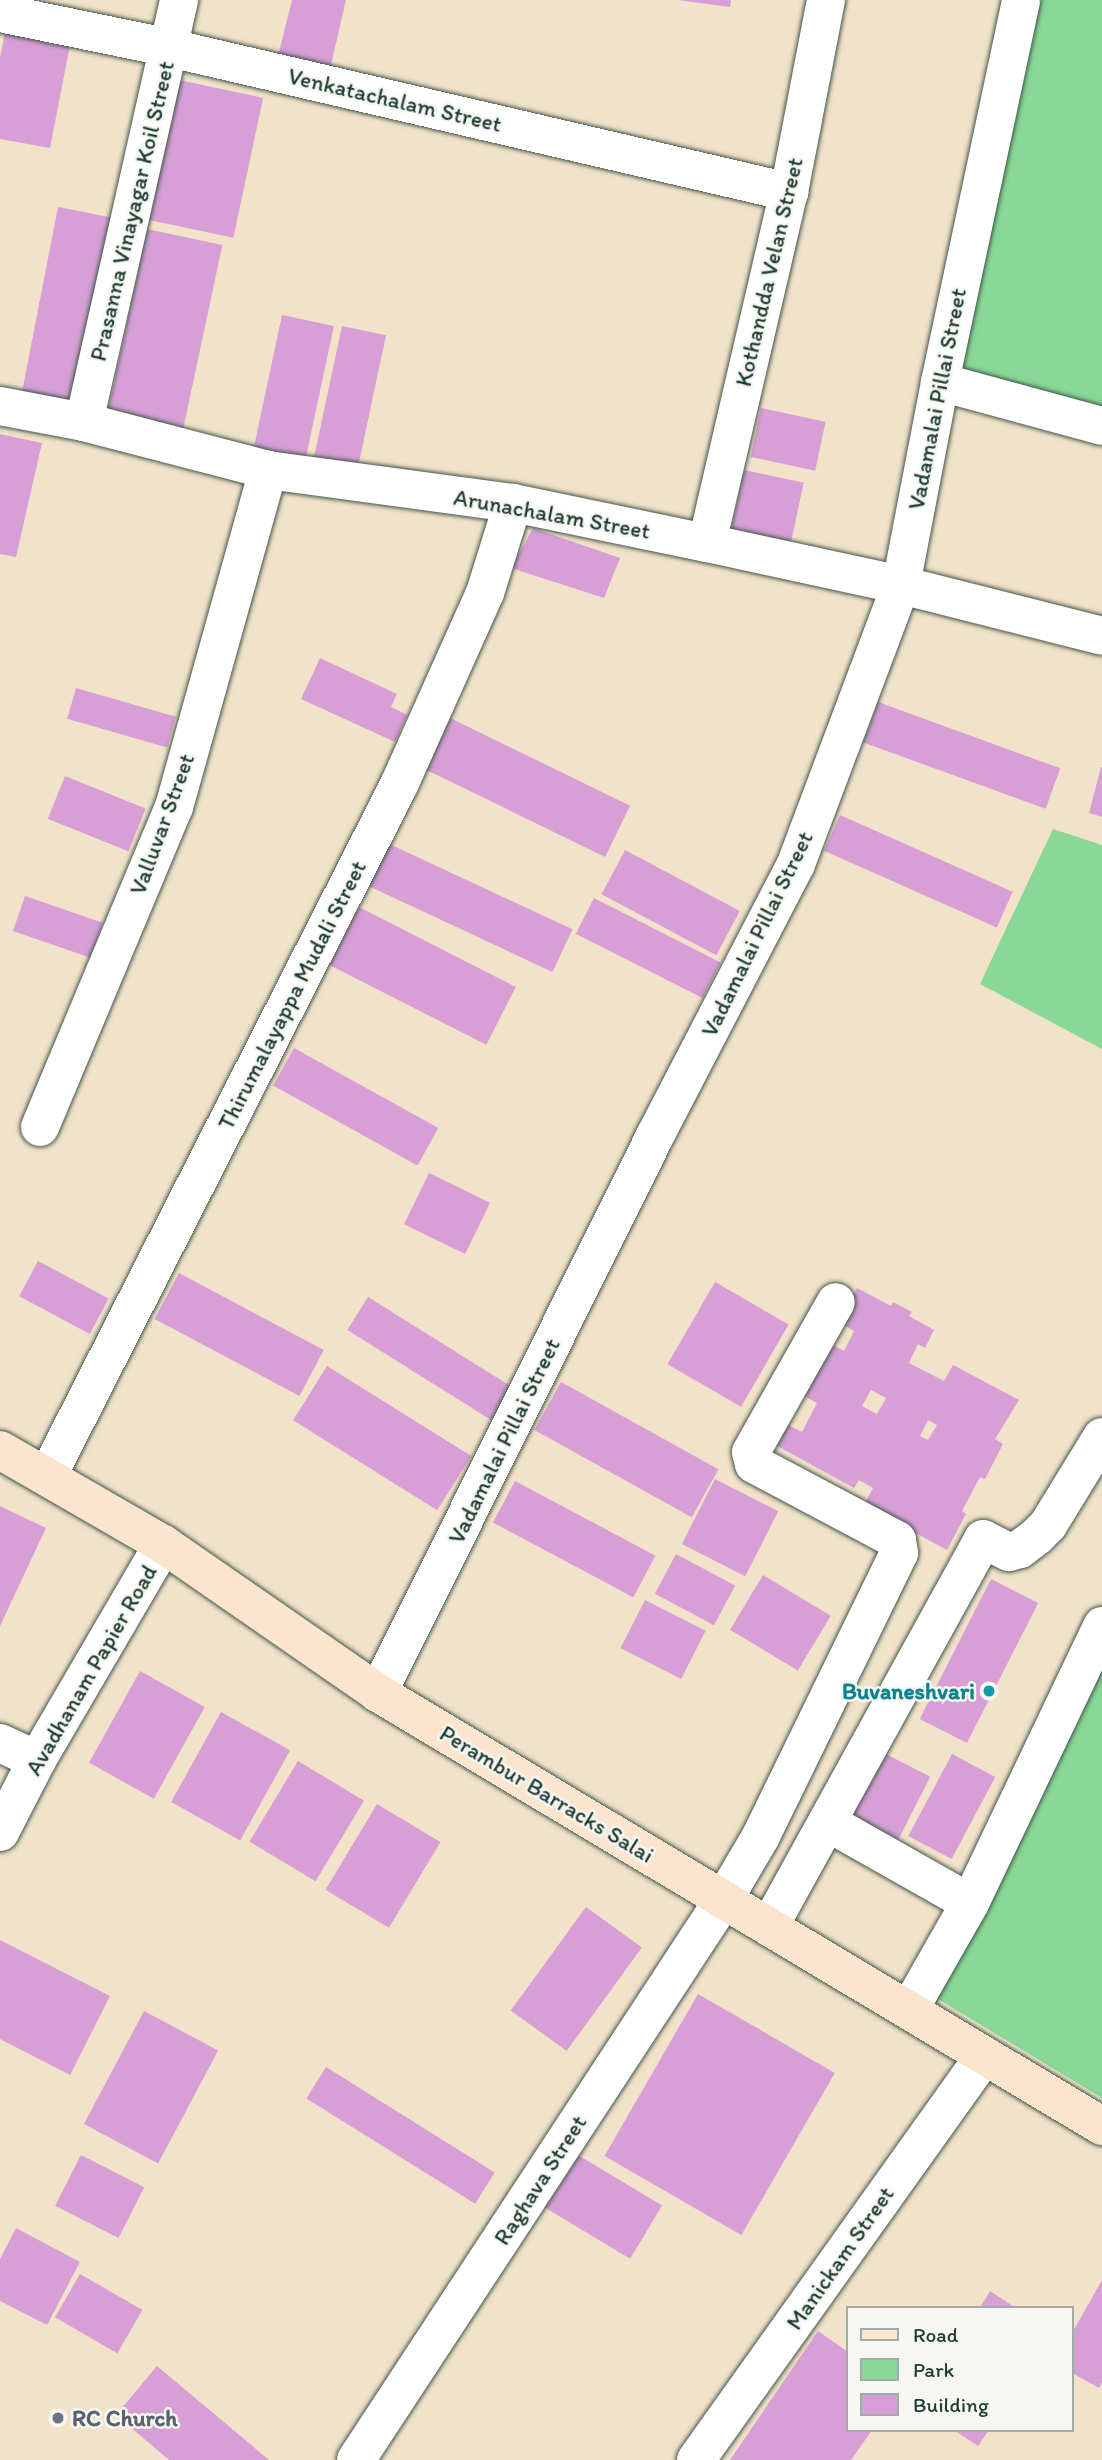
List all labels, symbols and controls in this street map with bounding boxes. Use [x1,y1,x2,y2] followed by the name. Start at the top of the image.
[84,58,180,364] street label: Prasanna Vinayagar Koil Street
[286,62,504,138] street label: Venkatachalam Street
[729,156,809,388] street label: Kothandda Velan Street
[902,287,972,511] street label: Vadamalai Pillai Street
[452,483,652,545] street label: Arunachalam Street
[124,750,200,898] street label: Valluvar Street
[696,827,818,1041] street label: Vadamalai Pillai Street
[212,856,372,1134] street label: Thirumalayappa Mudali Street
[443,1334,565,1548] street label: Vadamalai Pillai Street
[19,1560,163,1780] street label: Avadhanam Papier Road
[842,1677,975,1705] place label: Buvaneshvari
[981,1683,997,1699] marker: Buvaneshvari
[435,1719,659,1869] street label: Perambur Barracks Salai
[488,2110,592,2250] street label: Raghava Street
[780,2181,900,2335] street label: Manickam Street
[846,2306,1074,2432] legend
[913,2322,958,2347] text: Road
[913,2357,954,2382] text: Park
[913,2392,989,2417] text: Building
[72,2404,178,2432] place label: RC Church
[50,2410,66,2426] marker: RC Church

